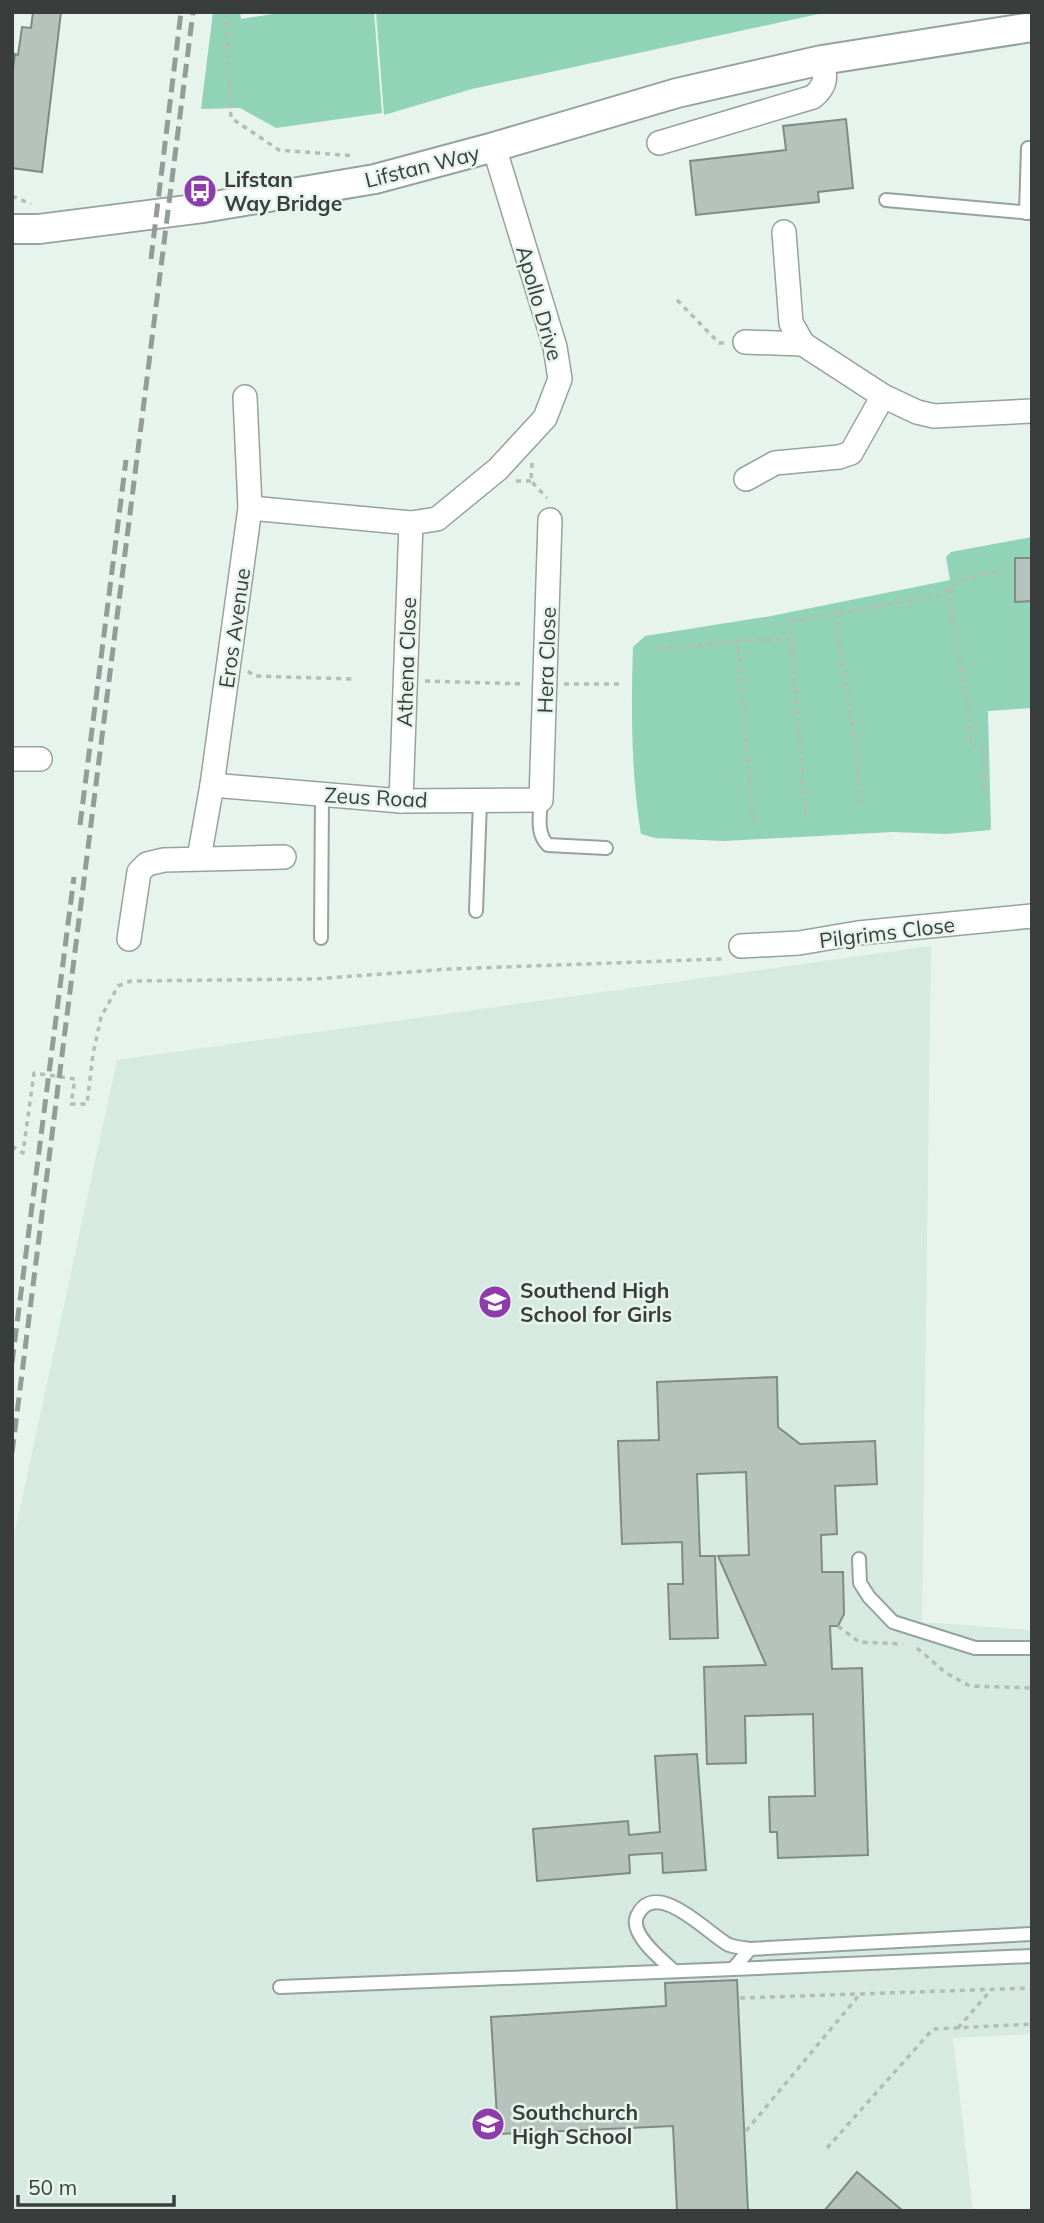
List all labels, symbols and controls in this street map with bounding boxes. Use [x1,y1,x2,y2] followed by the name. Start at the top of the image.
[362,139,482,193] street label: Lifstan Way
[224,166,342,216] place label: Lifstan Way Bridge
[181,172,219,210] bus stop icon: Lifstan Way Bridge
[511,243,569,363] street label: Apollo Drive
[213,566,255,690] street label: Eros Avenue
[391,597,421,727] street label: Athena Close
[531,606,561,714] street label: Hera Close
[324,781,428,813] street label: Zeus Road
[818,911,956,953] street label: Pilgrims Close
[520,1277,672,1327] place label: Southend High School for Girls
[476,1283,514,1321] school or university icon: Southend High School for Girls
[512,2099,638,2149] place label: Southchurch High School
[469,2105,507,2143] school or university icon: Southchurch High School
[18,2164,173,2208] scale bar
[28,2174,77,2200] text: 50 m

